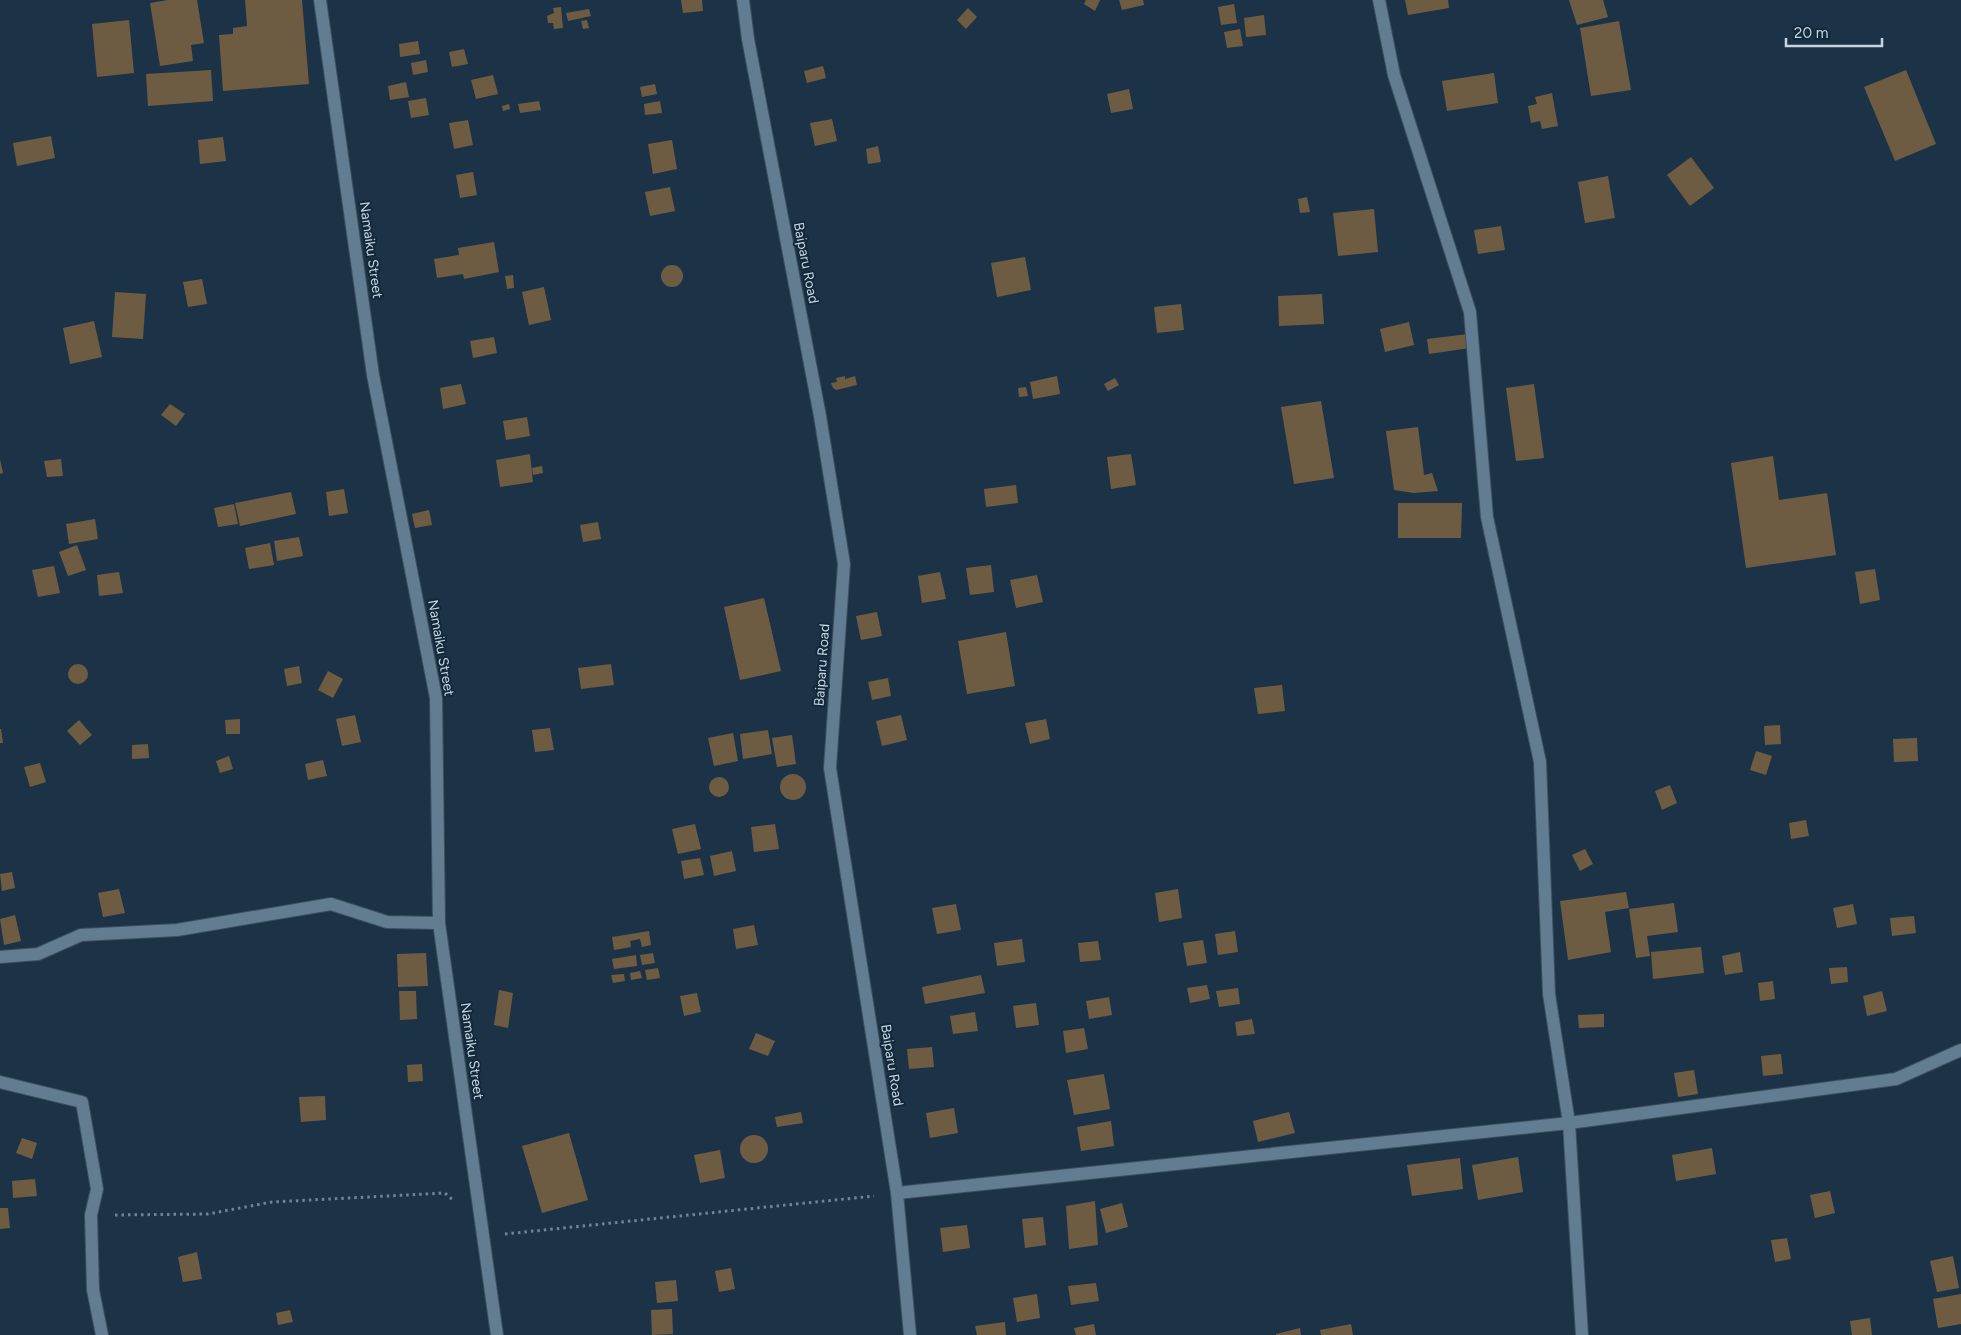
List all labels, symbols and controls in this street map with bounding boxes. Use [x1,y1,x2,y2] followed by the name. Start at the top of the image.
[1786,15,1882,47] scale bar
[1794,24,1828,42] text: 20 m
[356,201,386,299] street label: Namaiku Street
[790,221,822,305] street label: Baiparu Road
[424,598,458,698] street label: Namaiku Street
[811,623,833,707] street label: Baiparu Road
[457,1002,487,1100] street label: Namaiku Street
[877,1023,907,1107] street label: Baiparu Road

